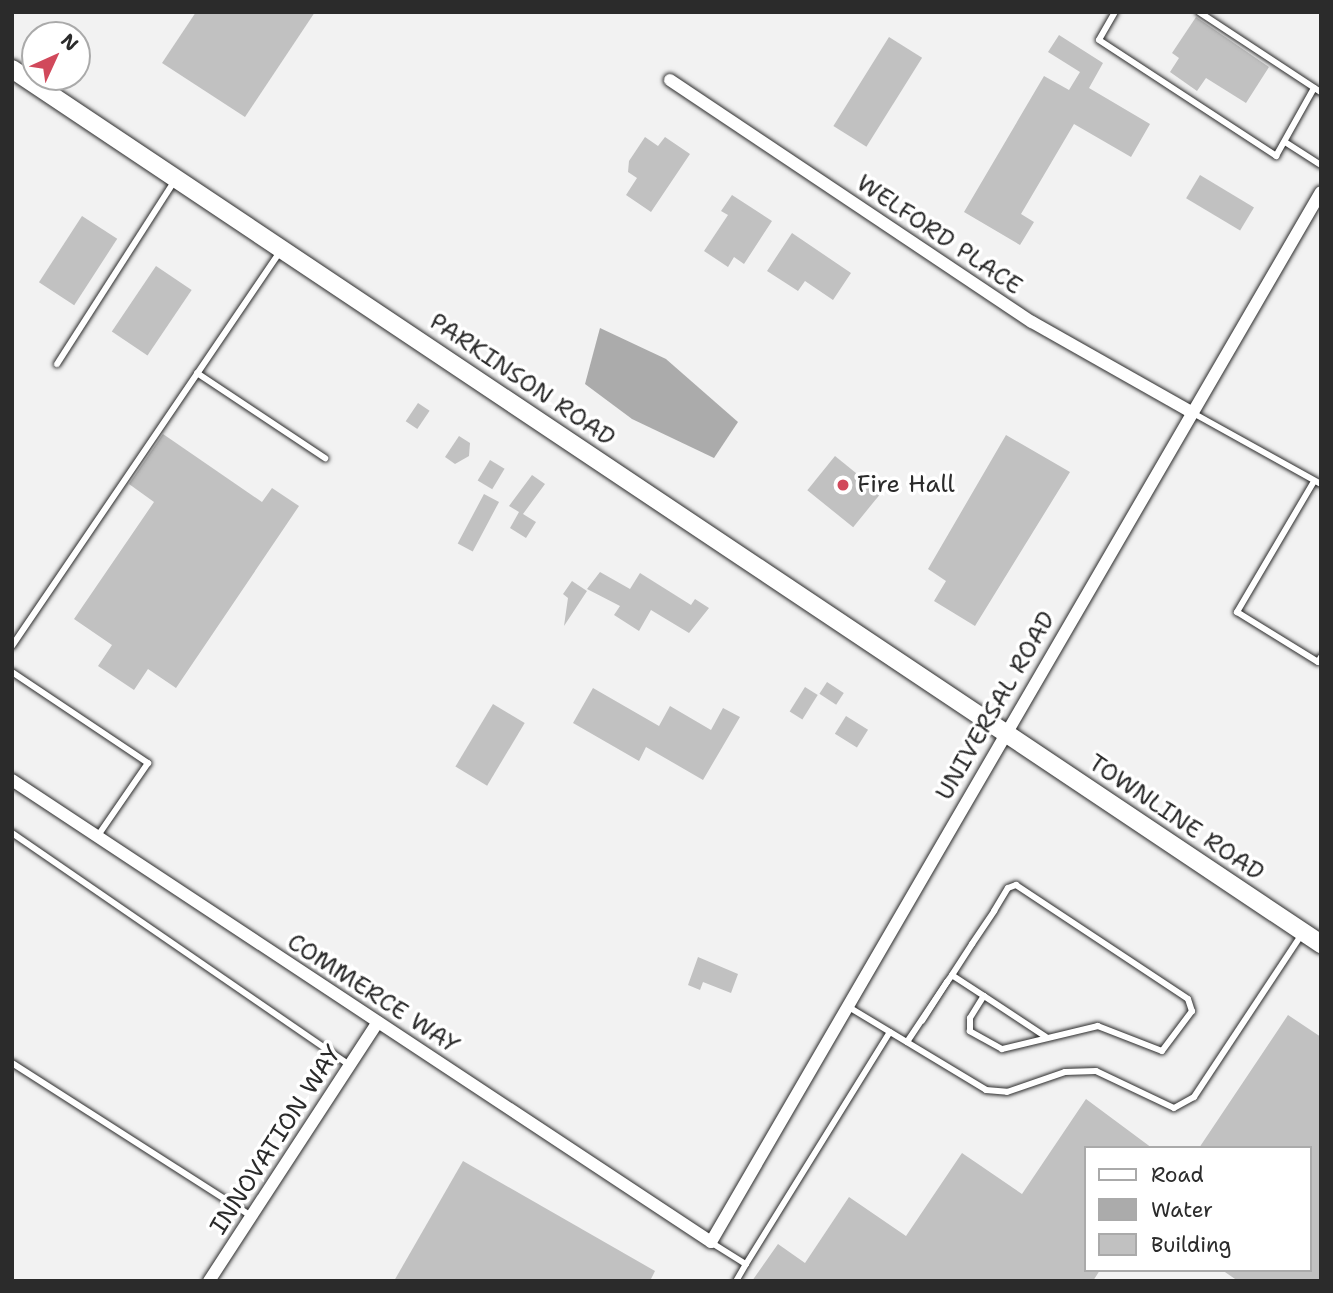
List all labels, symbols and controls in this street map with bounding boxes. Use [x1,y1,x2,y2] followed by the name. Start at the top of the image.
[21,21,91,91] north arrow
[56,28,84,56] text: N
[851,169,1027,301] street label: WELFORD PLACE
[424,307,620,453] street label: PARKINSON ROAD
[857,471,955,499] place label: Fire Hall
[835,477,851,493] marker: Fire Hall
[930,606,1062,806] street label: UNIVERSAL ROAD
[1083,749,1269,887] street label: TOWNLINE ROAD
[282,928,464,1060] street label: COMMERCE WAY
[204,1040,348,1240] street label: INNOVATION WAY
[1084,1146,1312,1272] legend
[1151,1161,1204,1189] text: Road
[1151,1196,1213,1224] text: Water
[1151,1231,1231,1259] text: Building

